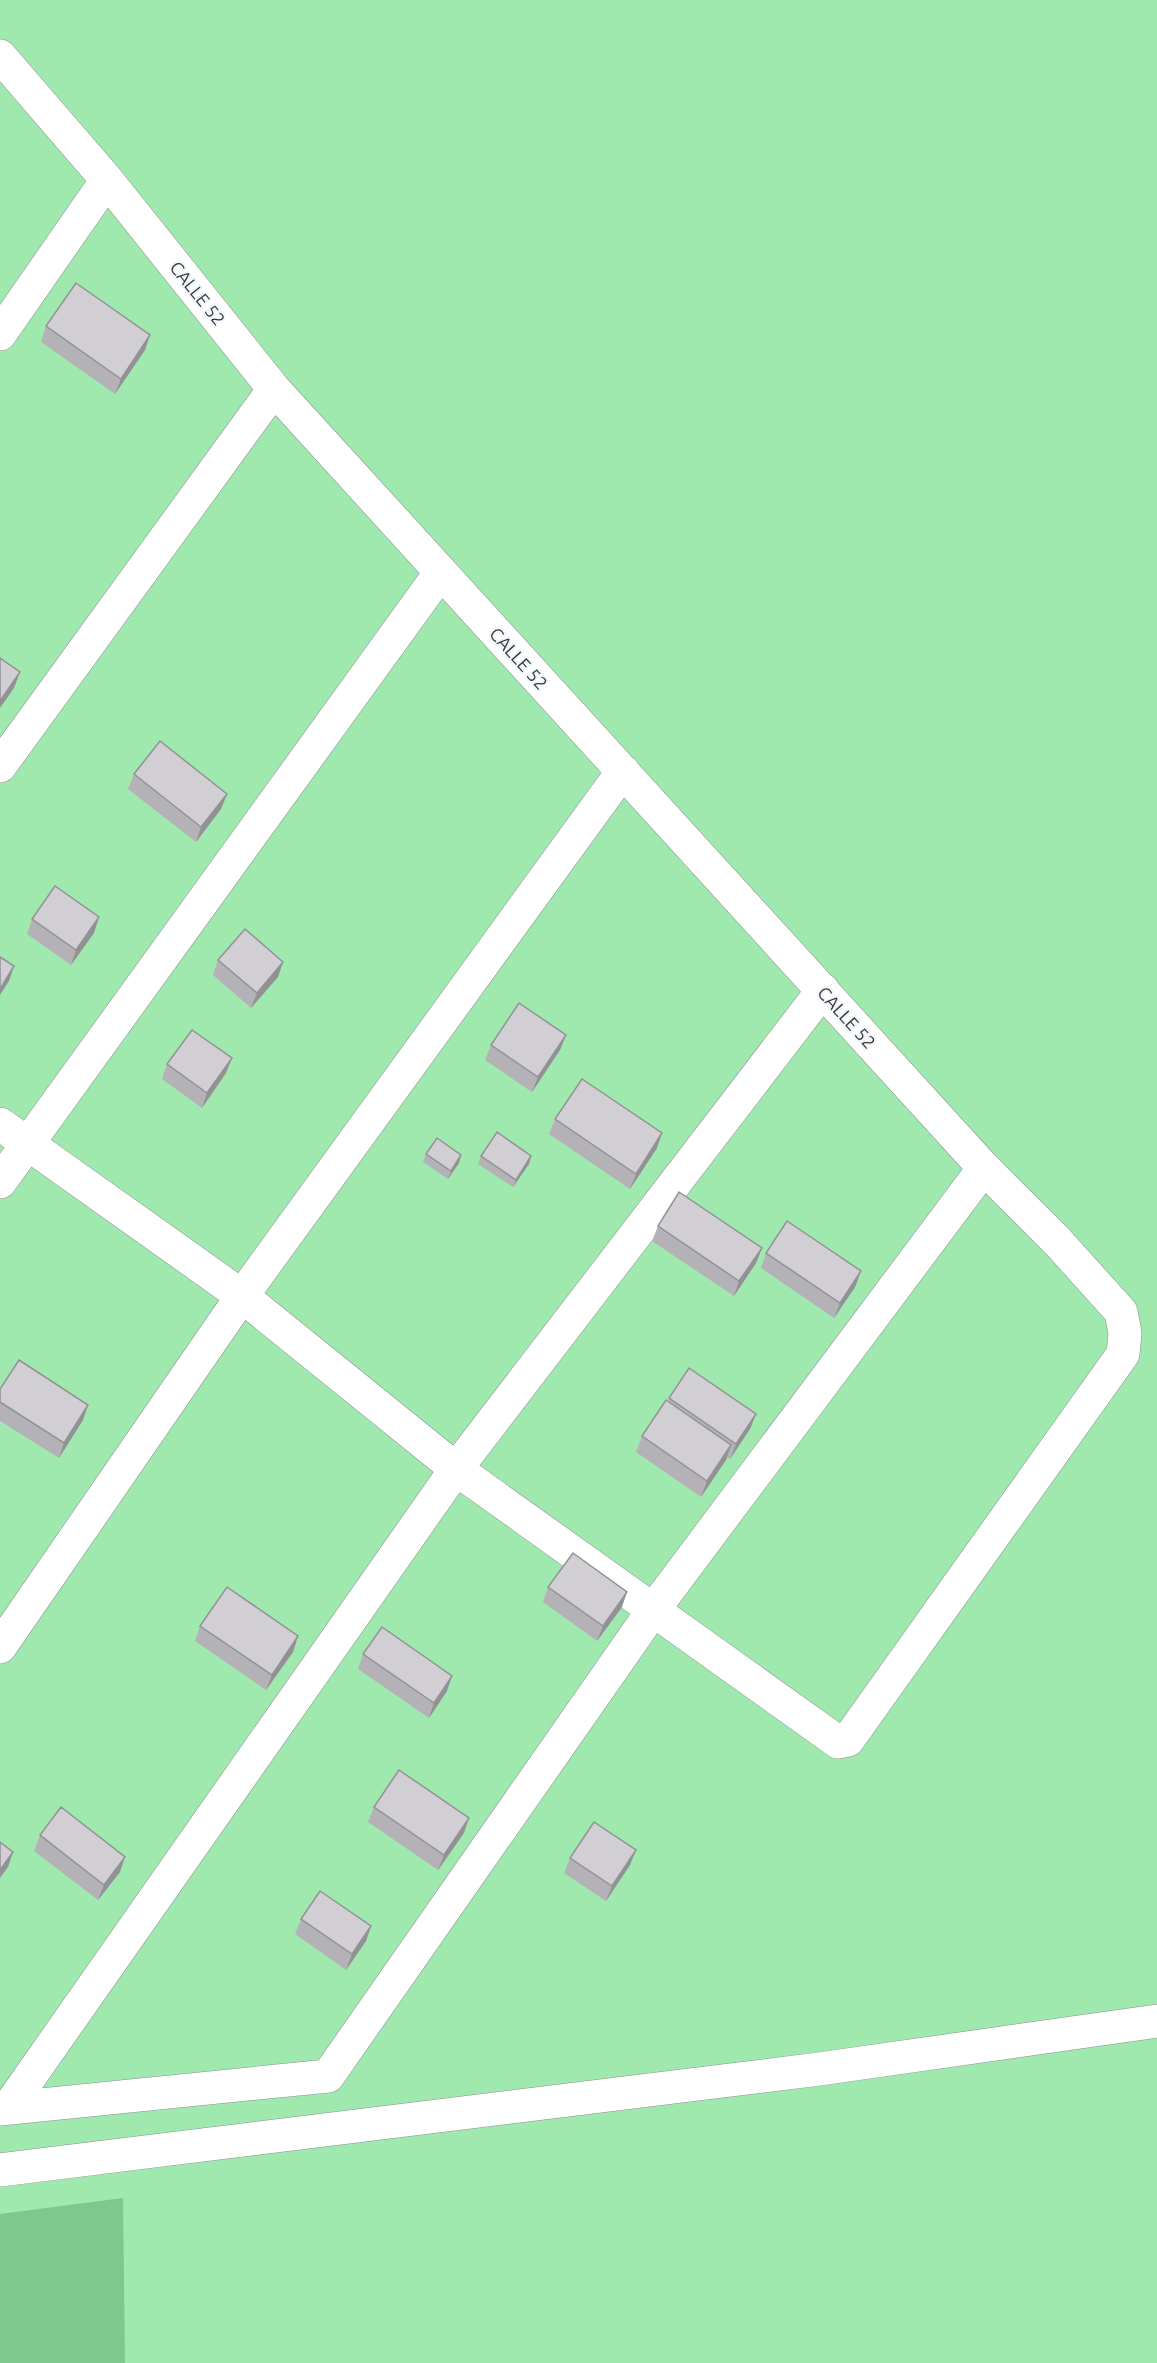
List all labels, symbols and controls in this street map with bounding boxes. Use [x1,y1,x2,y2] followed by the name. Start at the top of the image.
[166,257,230,329] street label: CALLE 52
[486,623,552,693] street label: CALLE 52
[814,982,880,1052] street label: CALLE 52

